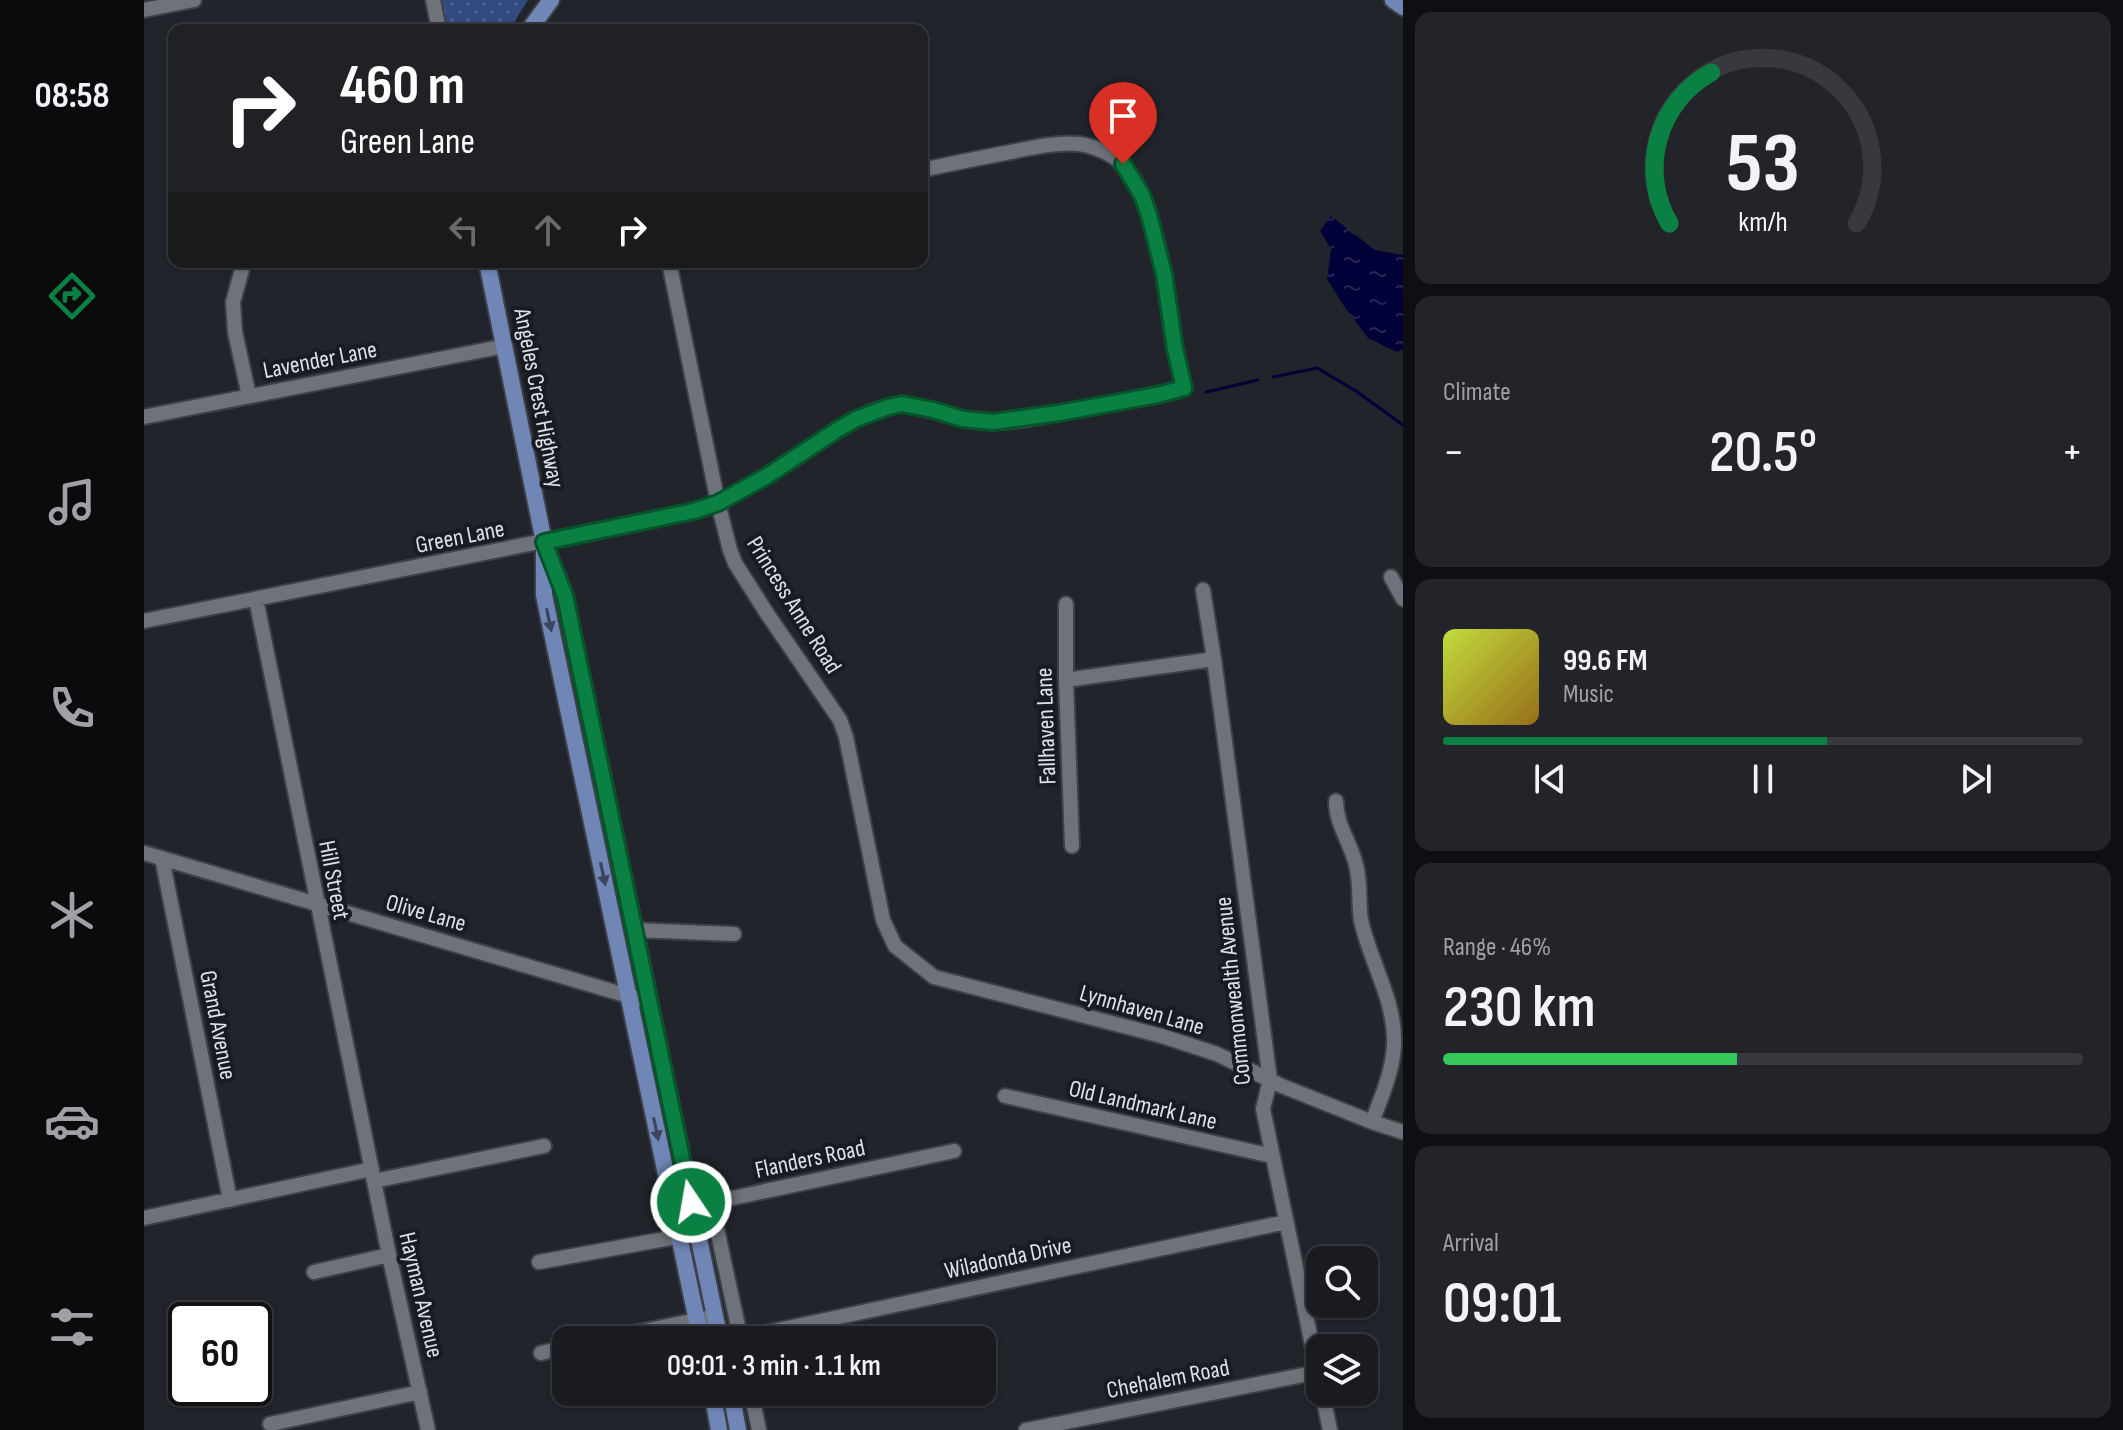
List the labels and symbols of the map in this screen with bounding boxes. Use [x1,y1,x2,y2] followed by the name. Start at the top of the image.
[1089,82,1157,164] pin
[507,305,571,490] street label: Angeles Crest Highway
[261,335,379,385] street label: Lavender Lane
[413,514,507,560] street label: Green Lane
[740,531,848,679] street label: Princess Anne Road
[544,608,556,633] one-way arrow
[1029,667,1063,785] street label: Fallhaven Lane
[312,838,356,922] street label: Hill Street
[597,862,610,887] one-way arrow
[383,888,469,938] street label: Olive Lane
[1209,895,1257,1087] street label: Commonwealth Avenue
[193,968,243,1082] street label: Grand Avenue
[1076,978,1208,1042] street label: Lynnhaven Lane
[1066,1074,1220,1136] street label: Old Landmark Lane
[650,1116,663,1141] one-way arrow
[752,1133,868,1185] street label: Flanders Road
[649,1160,733,1244] position arrow
[392,1229,450,1361] street label: Hayman Avenue
[942,1230,1074,1286] street label: Wiladonda Drive
[168,1302,272,1406] speed limit sign: 60
[1104,1353,1232,1405] street label: Chehalem Road

